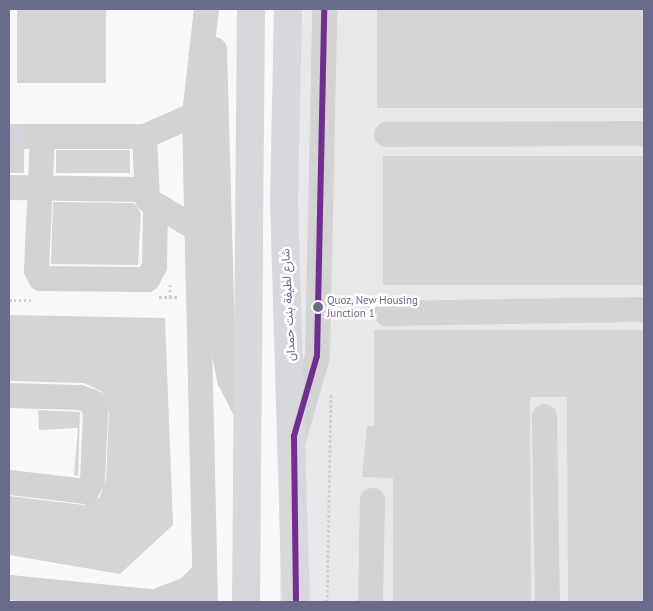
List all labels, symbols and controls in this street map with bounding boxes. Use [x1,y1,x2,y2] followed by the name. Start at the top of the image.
[278,248,298,362] street label: شارع لطيفة بنت حمدان
[327,294,419,320] place label: Quoz, New Housing Junction 1
[313,302,323,312] marker: Quoz, New Housing Junction 1

